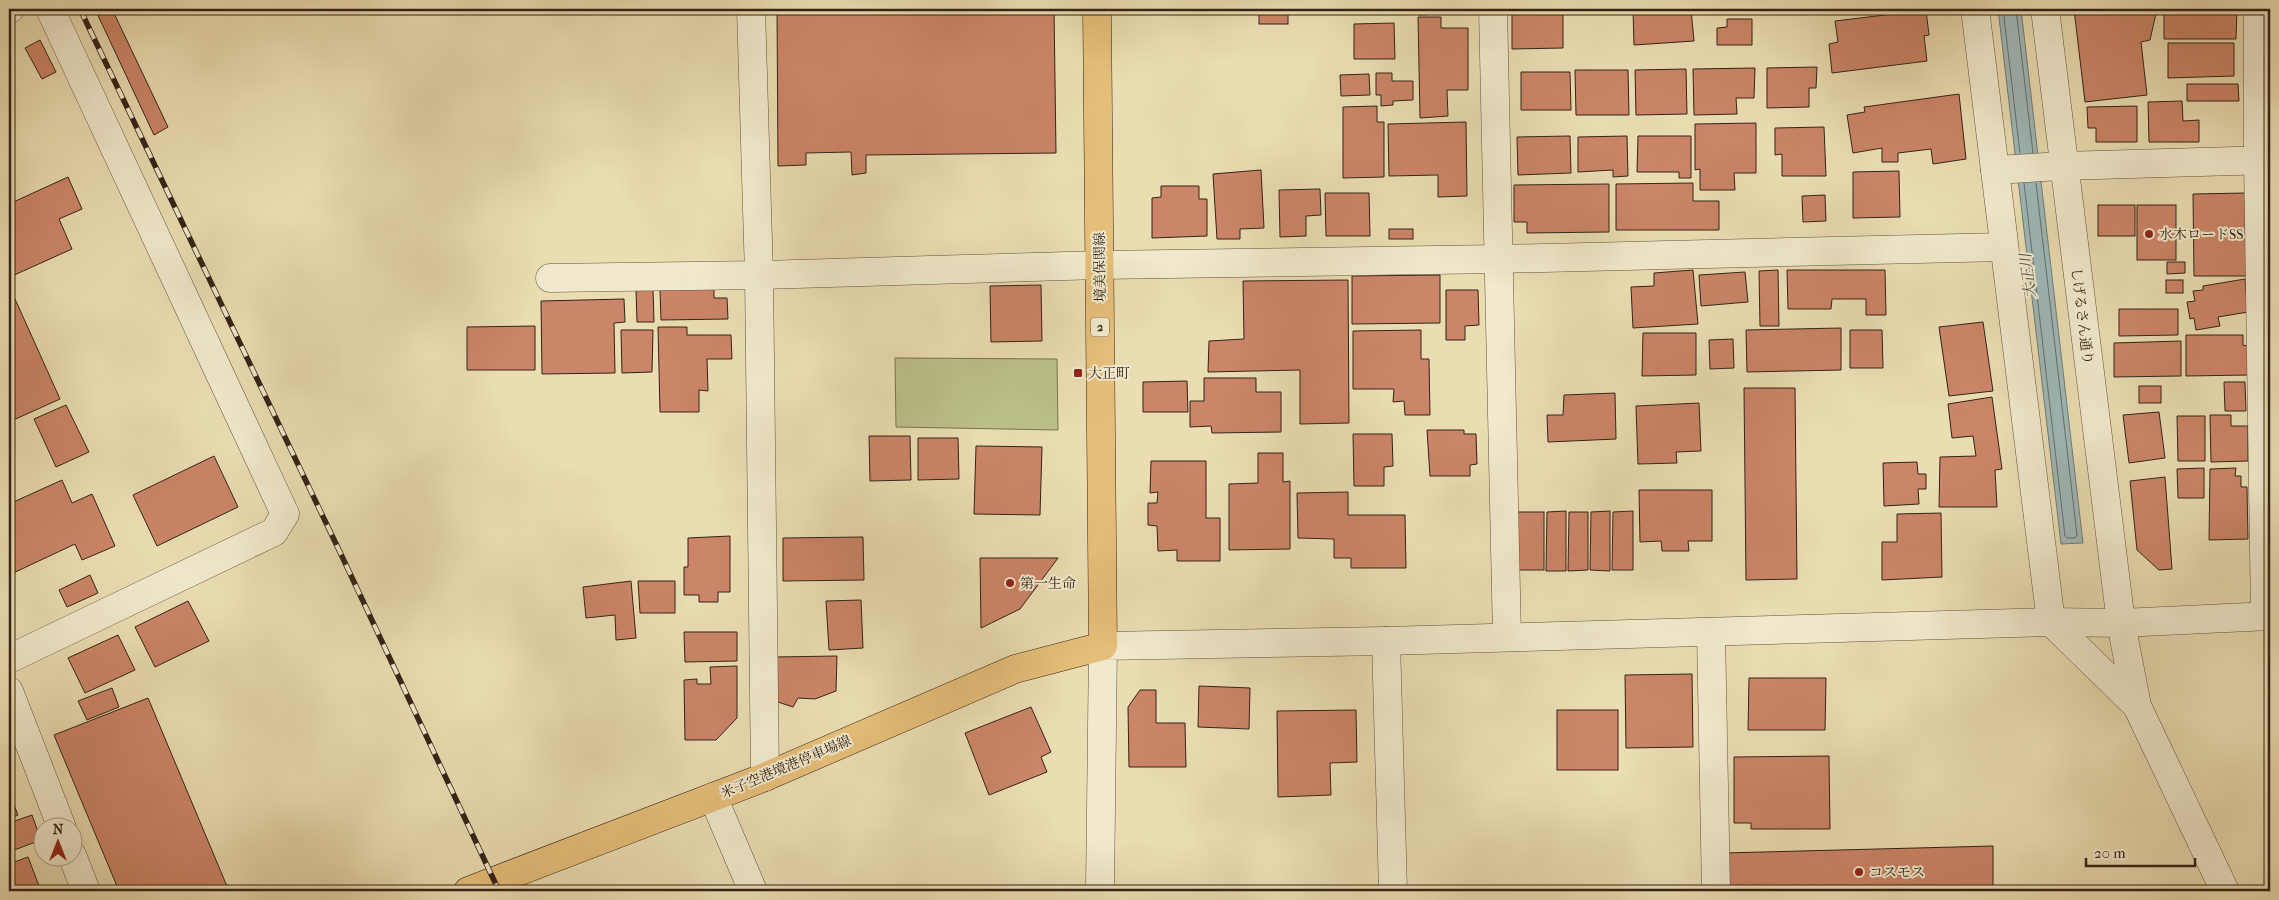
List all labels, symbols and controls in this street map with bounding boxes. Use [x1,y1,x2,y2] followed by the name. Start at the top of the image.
[2159,226,2243,243] place label: 水木ロードSS
[2143,228,2155,240] marker: 水木ロードSS
[1091,232,1109,302] street label: 境美保関線
[2016,251,2040,299] water label: 大正川
[2068,266,2096,366] street label: しげるさん通り
[1091,318,1109,337] road number: 2
[1088,365,1130,382] place label: 大正町
[1072,367,1084,379] marker: 大正町
[1020,575,1076,592] place label: 第一生命
[1004,577,1016,589] marker: 第一生命
[718,732,854,802] street label: 米子空港境港停車場線
[32,818,82,868] north arrow
[53,821,64,838] text: N
[2086,835,2195,867] scale bar
[2094,844,2126,862] text: 20 m
[1869,864,1925,881] place label: コスモス
[1853,866,1865,878] marker: コスモス

